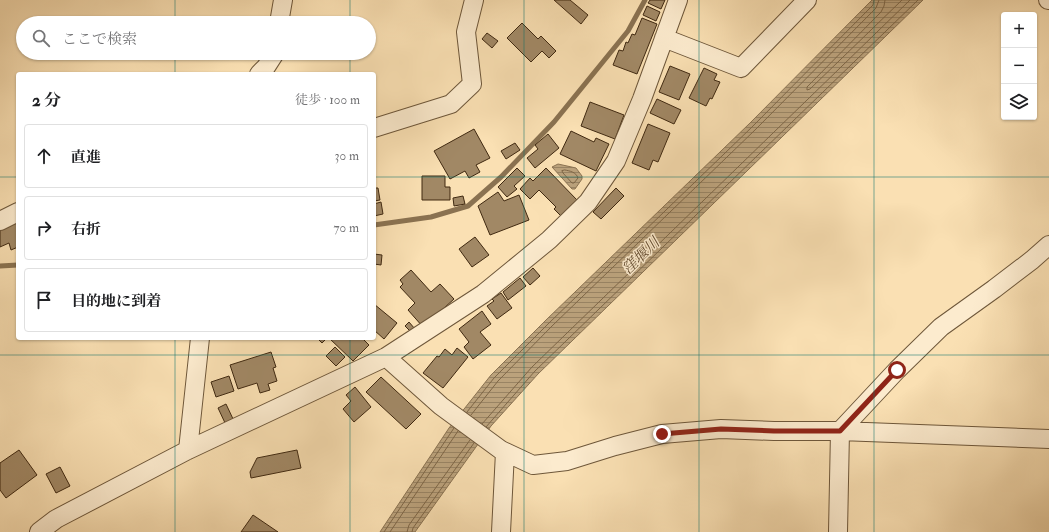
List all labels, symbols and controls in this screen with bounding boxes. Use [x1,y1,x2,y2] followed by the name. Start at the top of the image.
[1001,12,1037,120] map controls
[1001,12,1037,48] button: +
[16,16,376,60] search box
[30,27,52,49] icon: search
[62,30,137,49] text: ここで検索
[1001,48,1037,84] button: −
[1001,84,1037,120] button: layers
[32,90,61,111] text: 2 分
[295,92,360,108] text: 徒歩 · 100 m
[33,145,55,167] icon: ahead
[71,148,101,167] text: 直進
[335,148,359,164] text: 30 m
[33,217,55,239] icon: right
[71,220,101,239] text: 右折
[334,220,359,236] text: 70 m
[618,232,665,278] water label: 窪堰川
[33,289,55,311] icon: arrive
[71,292,161,311] text: 目的地に到着
[888,361,906,379] route start
[653,425,671,443] route end

